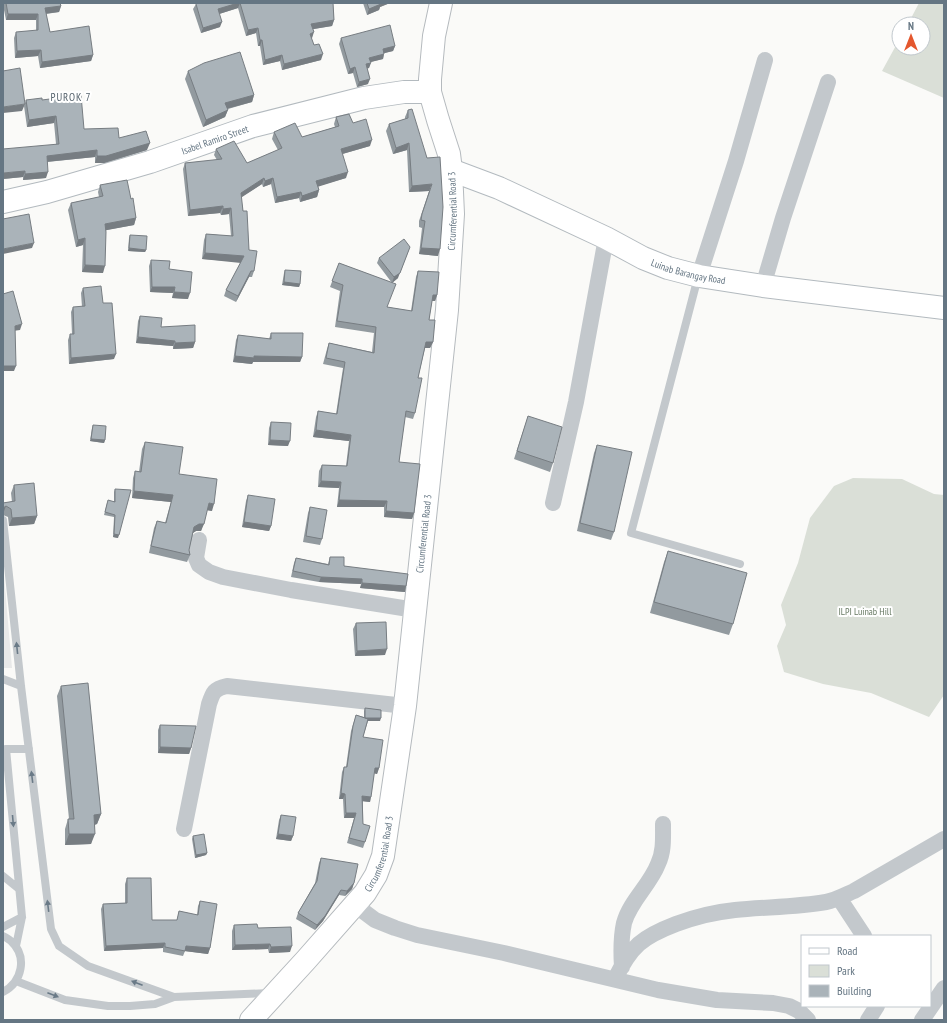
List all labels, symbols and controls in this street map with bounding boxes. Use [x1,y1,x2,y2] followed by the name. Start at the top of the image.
[891,16,931,56] north arrow
[908,19,914,33] text: N
[50,90,92,104] district label: PUROK 7
[180,122,250,158] street label: Isabel Ramiro Street
[445,171,460,251] street label: Circumferential Road 3
[649,256,726,287] street label: Luinab Barangay Road
[413,494,434,574] street label: Circumferential Road 3
[839,605,892,618] park label: ILPI Luinab Hill
[14,642,20,654] one-way arrow
[29,771,35,783] one-way arrow
[9,815,16,827] one-way arrow
[361,815,396,894] street label: Circumferential Road 3
[45,900,51,912] one-way arrow
[801,935,931,1007] legend
[837,943,857,958] text: Road
[837,963,855,978] text: Park
[131,980,143,986] one-way arrow
[837,983,872,998] text: Building
[47,993,59,999] one-way arrow

